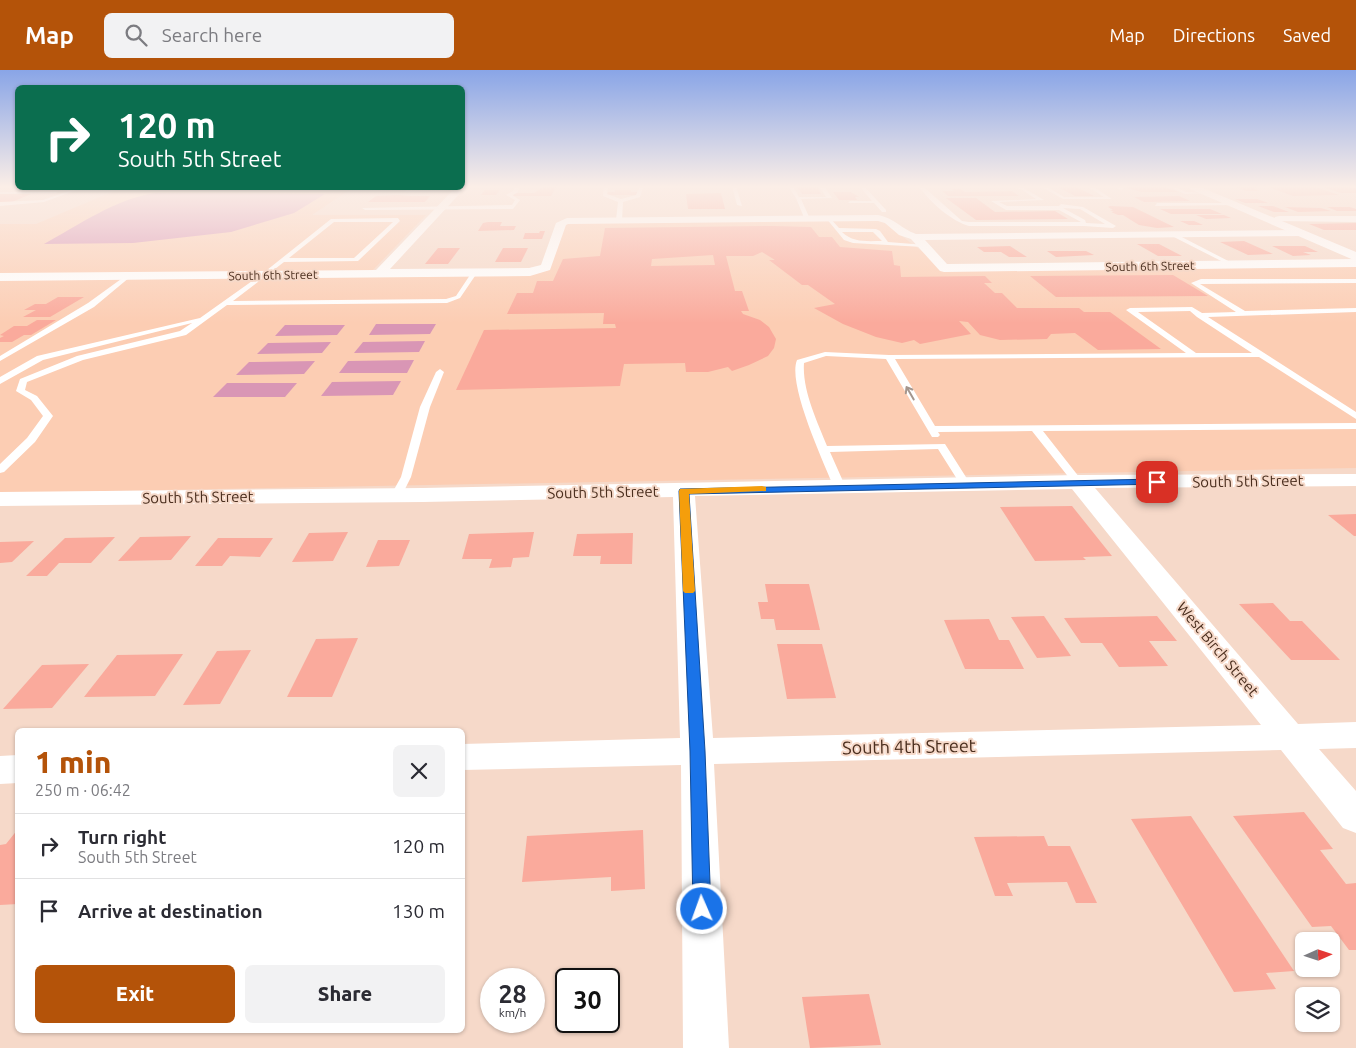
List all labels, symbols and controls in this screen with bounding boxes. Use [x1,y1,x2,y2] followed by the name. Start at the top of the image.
[104,13,454,58] search box
[122,21,150,49] icon: search
[25,22,74,49] text: Map
[162,24,262,46] text: Search here
[1109,25,1145,45] text: Map
[1173,25,1255,45] text: Directions
[1283,25,1331,45] text: Saved
[35,105,100,170] icon: right
[118,105,216,145] text: 120 m
[118,146,281,171] text: South 5th Street
[1105,259,1195,273] street label: South 6th Street
[228,268,318,282] street label: South 6th Street
[905,387,915,401] one-way arrow
[1136,461,1178,503] pin
[1143,468,1171,496] icon: arrive
[1192,472,1304,490] street label: South 5th Street
[547,483,659,501] street label: South 5th Street
[142,488,254,506] street label: South 5th Street
[1174,599,1262,700] street label: West Birch Street
[842,735,976,757] street label: South 4th Street
[35,745,111,779] text: 1 min
[393,745,445,797] button: close
[35,781,131,799] text: 250 m · 06:42
[78,826,166,848] text: Turn right
[35,832,63,860] icon: right
[392,835,445,857] text: 120 m
[78,848,197,866] text: South 5th Street
[675,882,727,934] position arrow
[35,897,63,925] icon: arrive
[78,900,263,922] text: Arrive at destination
[392,900,445,922] text: 130 m
[1295,932,1340,978] north arrow
[1295,932,1340,1032] map controls
[35,965,235,1023] button: Exit
[245,965,445,1023] button: Share
[555,968,620,1033] speed limit sign: 30
[498,980,527,1008] text: 28
[1295,987,1340,1032] button: layers
[499,1006,526,1019] text: km/h

